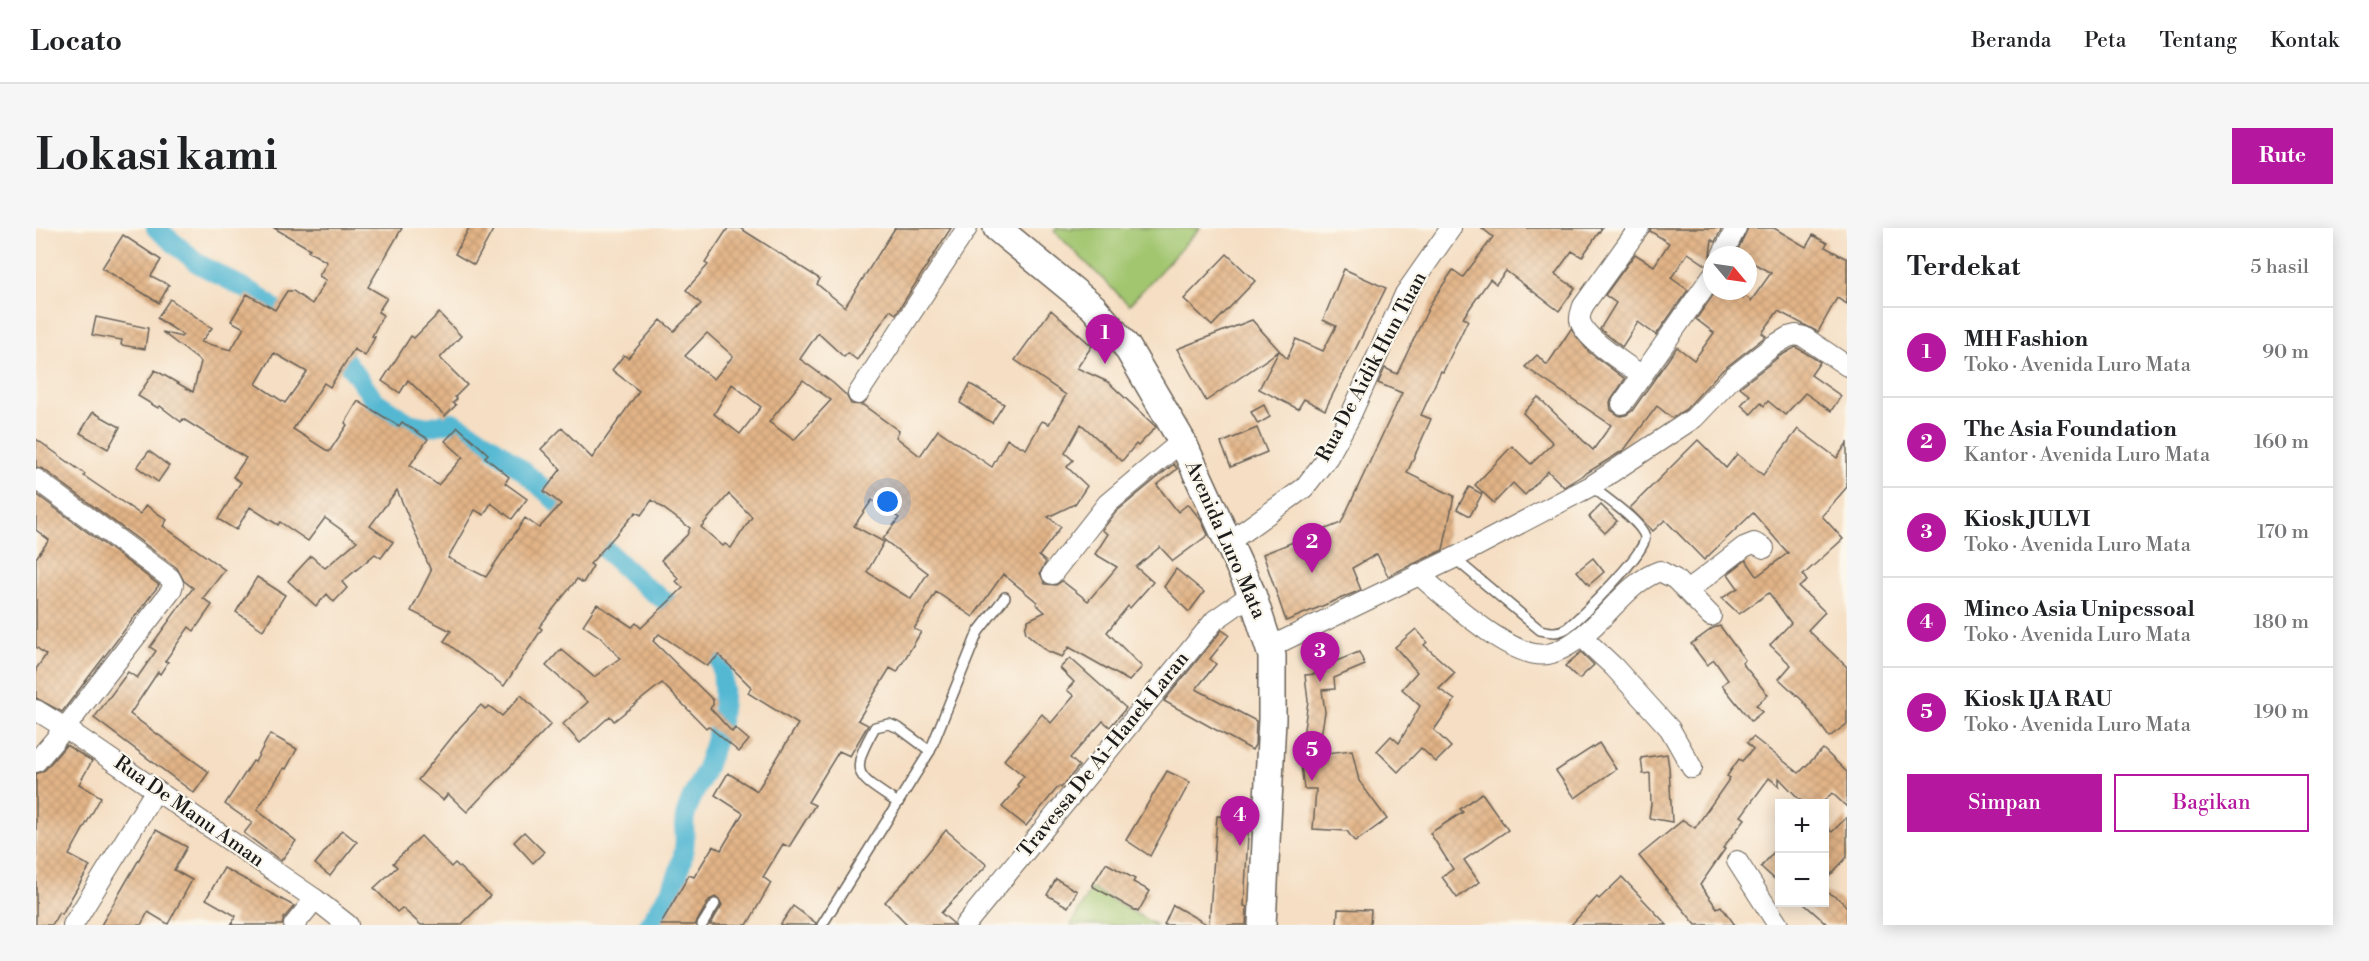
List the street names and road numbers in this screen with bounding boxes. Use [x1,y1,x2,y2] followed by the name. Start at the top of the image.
[1311,268,1433,466] street label: Rua De Aidik Hun Tuan
[1179,456,1271,624] street label: Avenida Luro Mata
[1013,647,1195,863] street label: Travessa De Ai-Hanek Laran
[109,751,269,873] street label: Rua De Manu Aman

